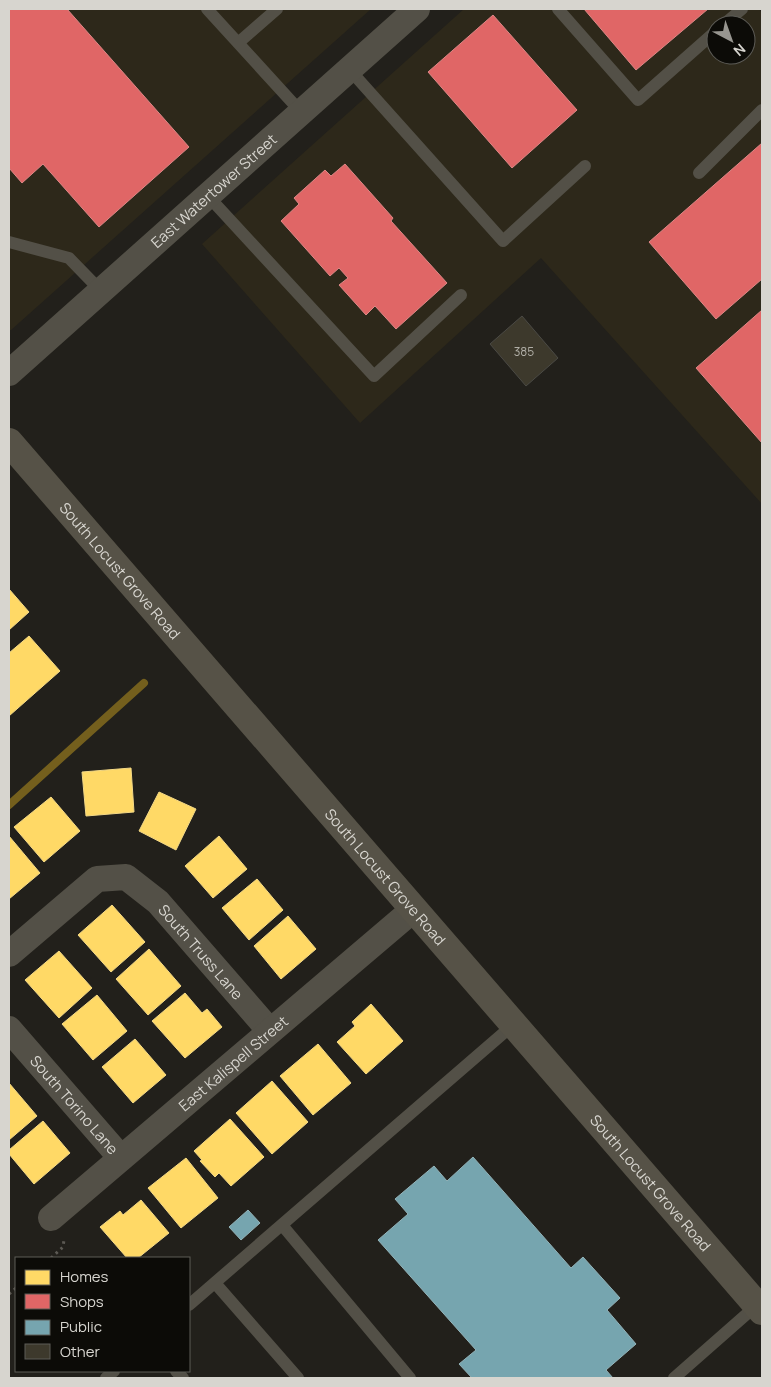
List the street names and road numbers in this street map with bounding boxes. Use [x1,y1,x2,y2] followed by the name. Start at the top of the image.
[146,129,281,252] street label: East Watertower Street
[55,498,185,643] street label: South Locust Grove Road
[320,804,451,949] street label: South Locust Grove Road
[154,899,248,1004] street label: South Truss Lane
[174,1010,292,1116] street label: East Kalispell Street
[26,1050,124,1159] street label: South Torino Lane
[586,1110,716,1256] street label: South Locust Grove Road

